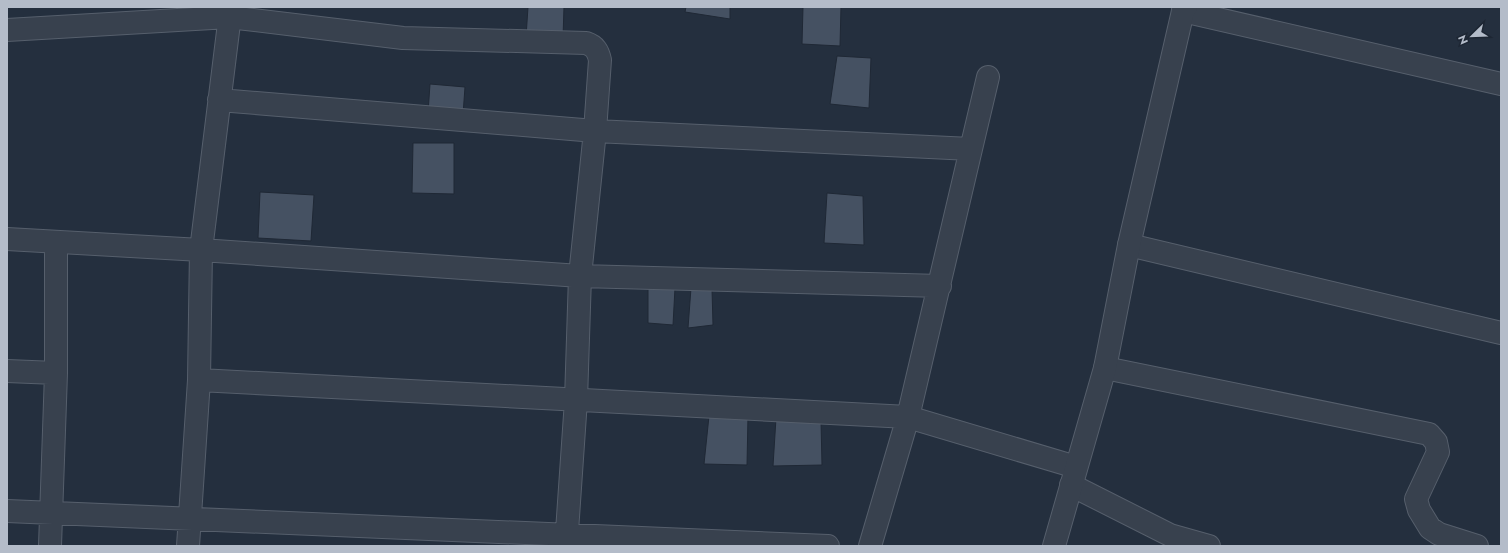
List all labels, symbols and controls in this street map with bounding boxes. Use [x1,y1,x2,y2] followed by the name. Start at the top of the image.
[1452,16,1492,56] north arrow
[1454,33,1472,47] text: N

